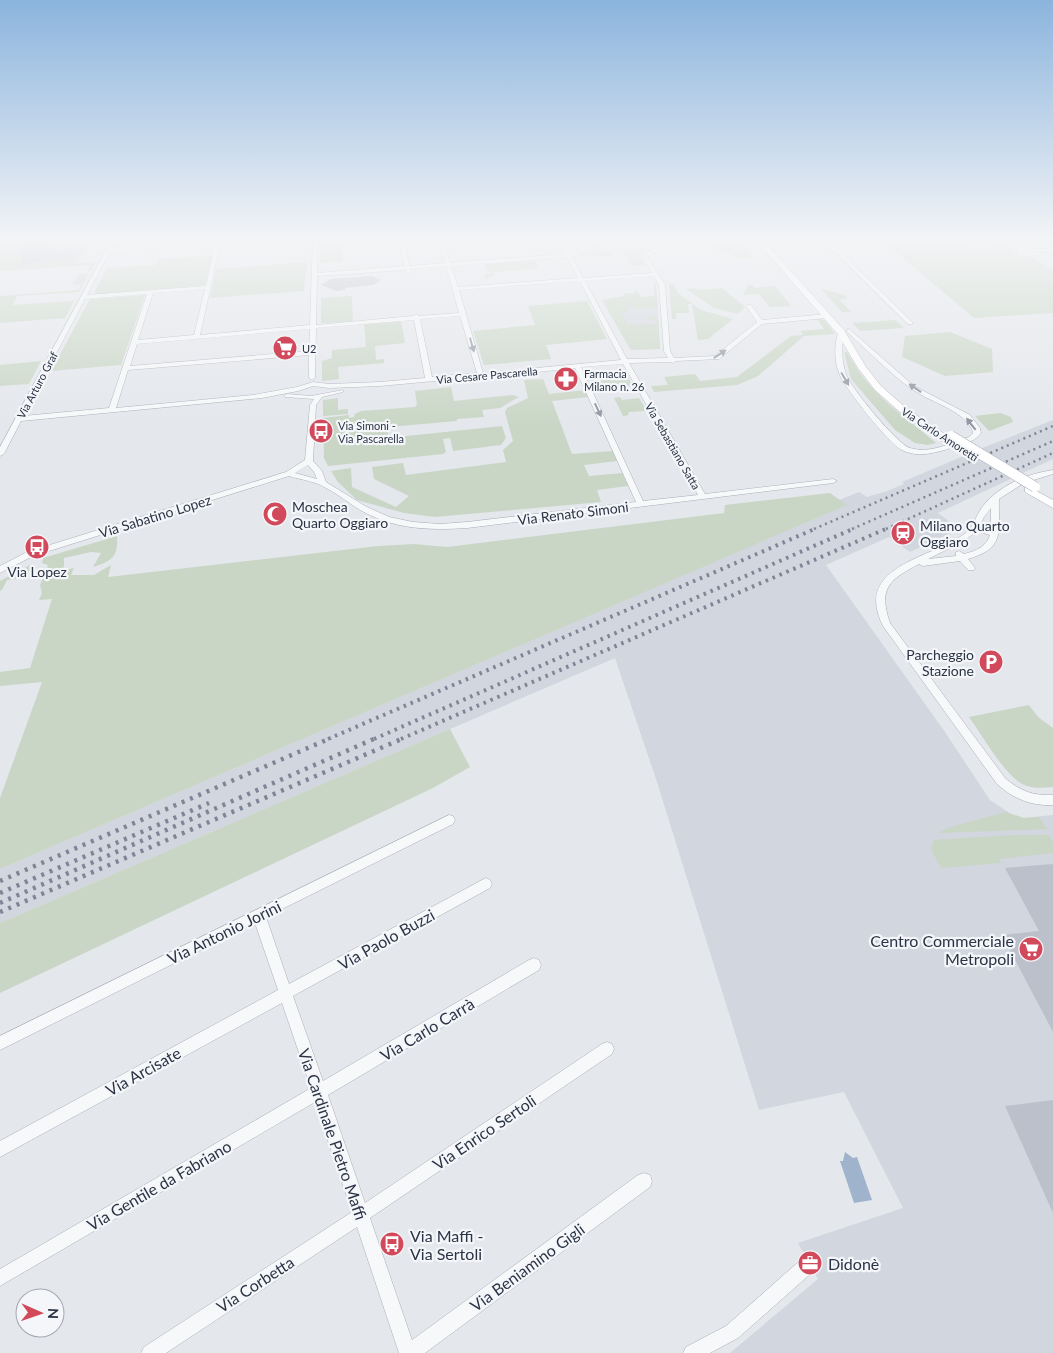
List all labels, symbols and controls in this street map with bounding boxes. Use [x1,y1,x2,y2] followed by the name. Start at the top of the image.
[272,335,298,361] supermarket icon: U2
[468,338,476,353] one-way arrow
[302,342,316,355] place label: U2
[14,349,60,420] street label: Via Arturo Graf
[713,349,727,359] one-way arrow
[436,364,538,386] street label: Via Cesare Pascarella
[553,366,579,392] pharmacy icon: Farmacia Milano n. 26
[584,367,644,393] place label: Farmacia Milano n. 26
[841,372,850,385] one-way arrow
[908,383,922,393] one-way arrow
[643,400,703,492] street label: Via Sebastiano Satta
[594,403,602,417] one-way arrow
[899,404,981,464] street label: Via Carlo Amoretti
[966,417,976,430] one-way arrow
[308,418,334,444] bus stop icon: Via Simoni - Via Pascarella
[338,419,404,445] place label: Via Simoni - Via Pascarella
[97,491,213,541] street label: Via Sabatino Lopez
[292,498,388,531] place label: Moschea Quarto Oggiaro
[516,498,630,528] street label: Via Renato Simoni
[262,501,288,527] mosque icon: Moschea Quarto Oggiaro
[920,517,1010,550] place label: Milano Quarto Oggiaro
[890,520,916,546] station icon: Milano Quarto Oggiaro
[24,534,50,560] bus stop icon: Via Lopez
[7,563,67,580] place label: Via Lopez
[906,646,974,679] place label: Parcheggio Stazione
[978,649,1004,675] parking icon: Parcheggio Stazione
[164,896,284,968] street label: Via Antonio Jorini
[334,905,438,973] street label: Via Paolo Buzzi
[870,931,1014,968] place label: Centro Commerciale Metropoli
[1018,936,1044,962] supermarket icon: Centro Commerciale Metropoli
[377,993,477,1065] street label: Via Carlo Carrà
[102,1043,184,1099] street label: Via Arcisate
[295,1046,371,1222] street label: Via Cardinale Pietro Maffi
[429,1090,539,1174] street label: Via Enrico Sertoli
[84,1136,234,1234] street label: Via Gentile da Fabriano
[466,1219,588,1315] street label: Via Beniamino Gigli
[410,1226,483,1263] place label: Via Maffi - Via Sertoli
[379,1231,405,1257] bus stop icon: Via Maffi - Via Sertoli
[797,1250,823,1276] office icon: Didonè
[213,1252,297,1316] street label: Via Corbetta
[828,1254,879,1273] place label: Didonè
[15,1288,65,1338] north arrow
[45,1308,62,1319] text: N

